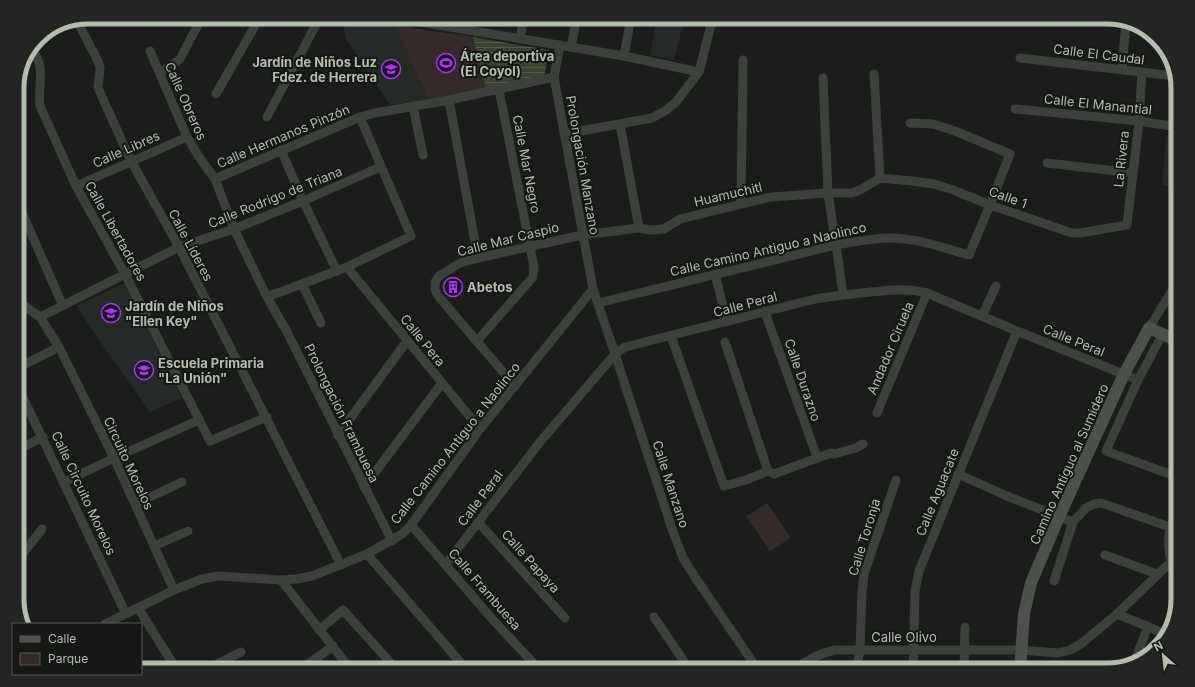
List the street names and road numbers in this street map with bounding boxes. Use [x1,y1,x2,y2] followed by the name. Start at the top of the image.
[1052,40,1146,68] street label: Calle El Caudal
[162,59,210,143] street label: Calle Obreros
[1043,90,1153,118] street label: Calle El Manantial
[563,94,603,236] street label: Prolongación Manzano
[214,101,352,171] street label: Calle Hermanos Pinzón
[510,114,544,215] street label: Calle Mar Negro
[90,127,162,171] street label: Calle Libres
[1110,130,1132,188] street label: La Rivera
[206,163,344,231] street label: Calle Rodrigo de Triana
[82,178,150,284] street label: Calle Libertadores
[692,178,764,210] street label: Huamuchitl
[987,183,1029,211] street label: Calle 1
[165,206,217,284] street label: Calle Líderes
[455,219,561,259] street label: Calle Mar Caspio
[668,219,868,279] street label: Calle Camino Antiguo a Naolinco
[711,288,779,320] street label: Calle Peral
[863,299,917,397] street label: Andador Ciruela
[397,311,449,369] street label: Calle Pera
[1041,320,1107,360] street label: Calle Peral
[781,337,825,424] street label: Calle Durazno
[301,341,383,485] street label: Prolongación Frambuesa
[387,359,523,527] street label: Calle Camino Antiguo a Naolinco
[1026,381,1112,547] street label: Camino Antiguo al Sumidero
[100,414,158,512] street label: Circuito Morelos
[48,428,120,558] street label: Calle Circuito Morelos
[649,438,693,530] street label: Calle Manzano
[912,446,962,538] street label: Calle Aguacate
[454,467,506,529] street label: Calle Peral
[845,496,883,578] street label: Calle Toronja
[498,526,564,596] street label: Calle Papaya
[445,545,525,633] street label: Calle Frambuesa
[871,629,937,645] street label: Calle Olivo

